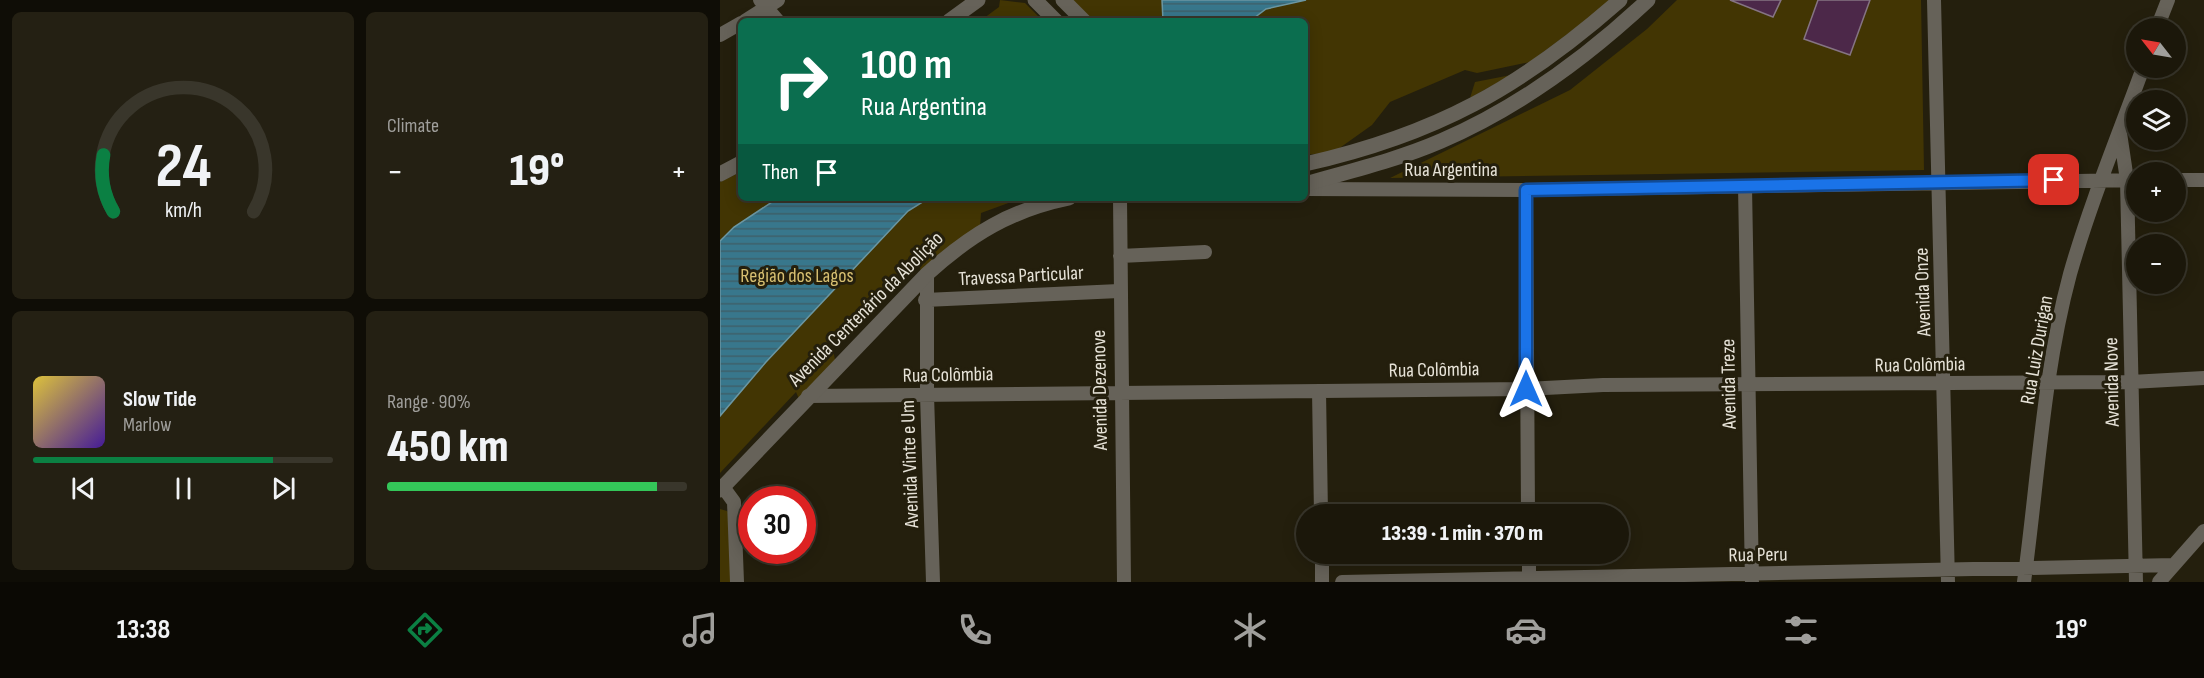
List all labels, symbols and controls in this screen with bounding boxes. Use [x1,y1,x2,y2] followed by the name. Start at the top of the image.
[2126,18,2186,78] north arrow
[2126,18,2186,294] map controls
[861,40,952,91] text: 100 m
[762,42,840,120] icon: right
[2126,90,2186,150] button: layers
[861,91,987,123] text: Rua Argentina
[387,114,439,138] text: Climate
[155,130,211,205] text: 24
[510,144,564,199] text: 19°
[387,152,403,192] text: −
[671,152,687,192] text: +
[2028,154,2079,205] pin
[810,156,843,189] icon: arrive
[1404,158,1498,182] street label: Rua Argentina
[762,159,798,186] text: Then
[2126,162,2186,222] button: +
[2037,163,2070,196] icon: arrive
[164,199,202,224] text: km/h
[783,227,948,392] street label: Avenida Centenário da Abolição
[2126,234,2186,294] button: −
[1909,247,1937,338] street label: Avenida Onze
[958,261,1084,291] street label: Travessa Particular
[740,264,854,288] park label: Região dos Lagos
[2016,294,2058,406] street label: Rua Luiz Durigan
[1087,330,1113,451] street label: Avenida Dezenove
[2099,337,2125,428] street label: Avenida Nove
[1716,339,1742,430] street label: Avenida Treze
[1874,352,1966,378] street label: Rua Colômbia
[1388,357,1480,383] street label: Rua Colômbia
[1494,357,1558,421] position arrow
[902,362,994,388] street label: Rua Colômbia
[123,386,197,413] text: Slow Tide
[387,390,471,414] text: Range · 90%
[896,400,924,529] street label: Avenida Vinte e Um
[123,413,171,437] text: Marlow
[387,420,509,475] text: 450 km
[67,472,100,505] icon: previous
[167,472,200,505] icon: pause
[267,472,300,505] icon: next
[738,486,816,564] speed limit sign: 30
[1382,520,1543,547] text: 13:39 · 1 min · 370 m
[1728,542,1788,568] street label: Rua Peru
[404,609,446,651] icon: directions
[679,609,721,651] icon: music
[954,609,996,651] icon: phone
[1229,609,1271,651] icon: climate
[1505,609,1547,651] icon: car
[1780,609,1822,651] icon: filters
[117,614,170,646] text: 13:38
[2055,614,2087,646] text: 19°

